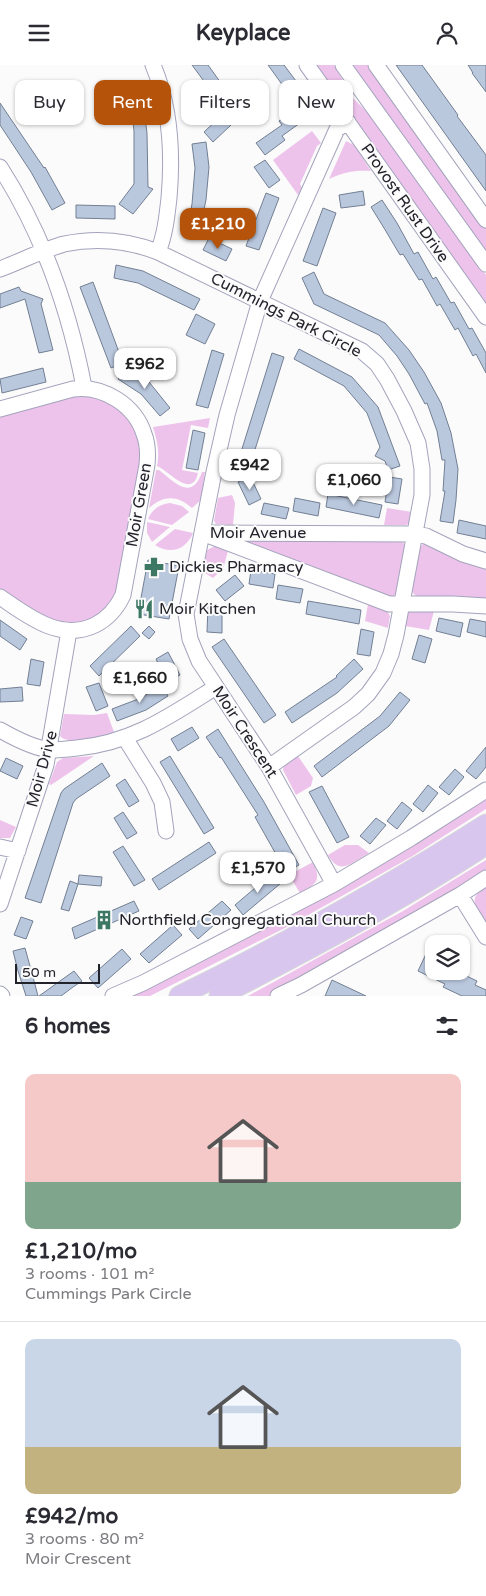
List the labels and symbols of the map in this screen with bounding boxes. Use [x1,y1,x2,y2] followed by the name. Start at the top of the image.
[357,140,453,266] street label: Provost Rust Drive
[177,207,259,250] pin: £1,210
[207,268,365,362] street label: Cummings Park Circle
[115,347,175,390] pin: £962
[220,449,280,491] pin: £942
[122,461,156,549] street label: Moir Green
[313,463,395,506] pin: £1,060
[210,523,306,543] street label: Moir Avenue
[143,556,165,578] pharmacy icon: Dickies Pharmacy
[169,557,304,577] place label: Dickies Pharmacy
[133,598,155,620] restaurant icon: Moir Kitchen
[159,599,256,619] place label: Moir Kitchen
[99,661,181,704] pin: £1,660
[208,682,282,782] street label: Moir Crescent
[22,728,62,810] street label: Moir Drive
[217,851,299,894] pin: £1,570
[93,909,115,931] building icon: Northfield Congregational Church
[119,910,376,930] place label: Northfield Congregational Church
[15,961,100,984] scale bar

